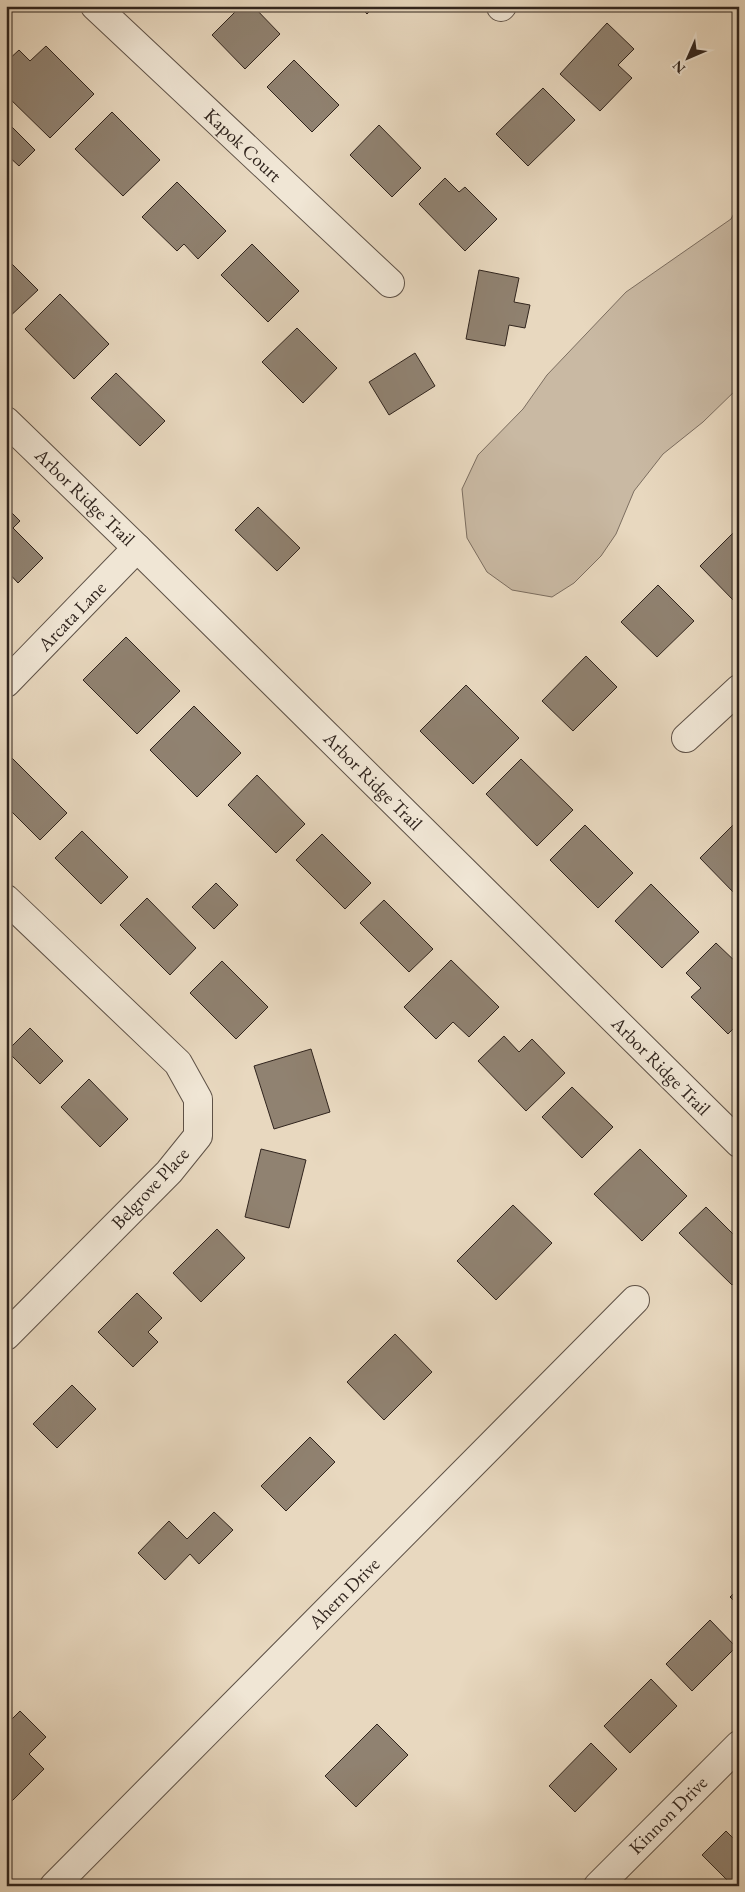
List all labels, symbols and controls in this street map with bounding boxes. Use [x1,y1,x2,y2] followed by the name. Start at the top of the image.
[662,32,712,82] north arrow
[668,56,689,78] text: N
[199,103,287,187] street label: Kapok Court
[29,442,141,551] street label: Arbor Ridge Trail
[32,576,112,657] street label: Arcata Lane
[317,725,428,836] street label: Arbor Ridge Trail
[605,1010,716,1121] street label: Arbor Ridge Trail
[106,1142,194,1234] street label: Belgrove Place
[302,1552,385,1635] street label: Ahern Drive
[623,1770,713,1860] street label: Kinnon Drive

